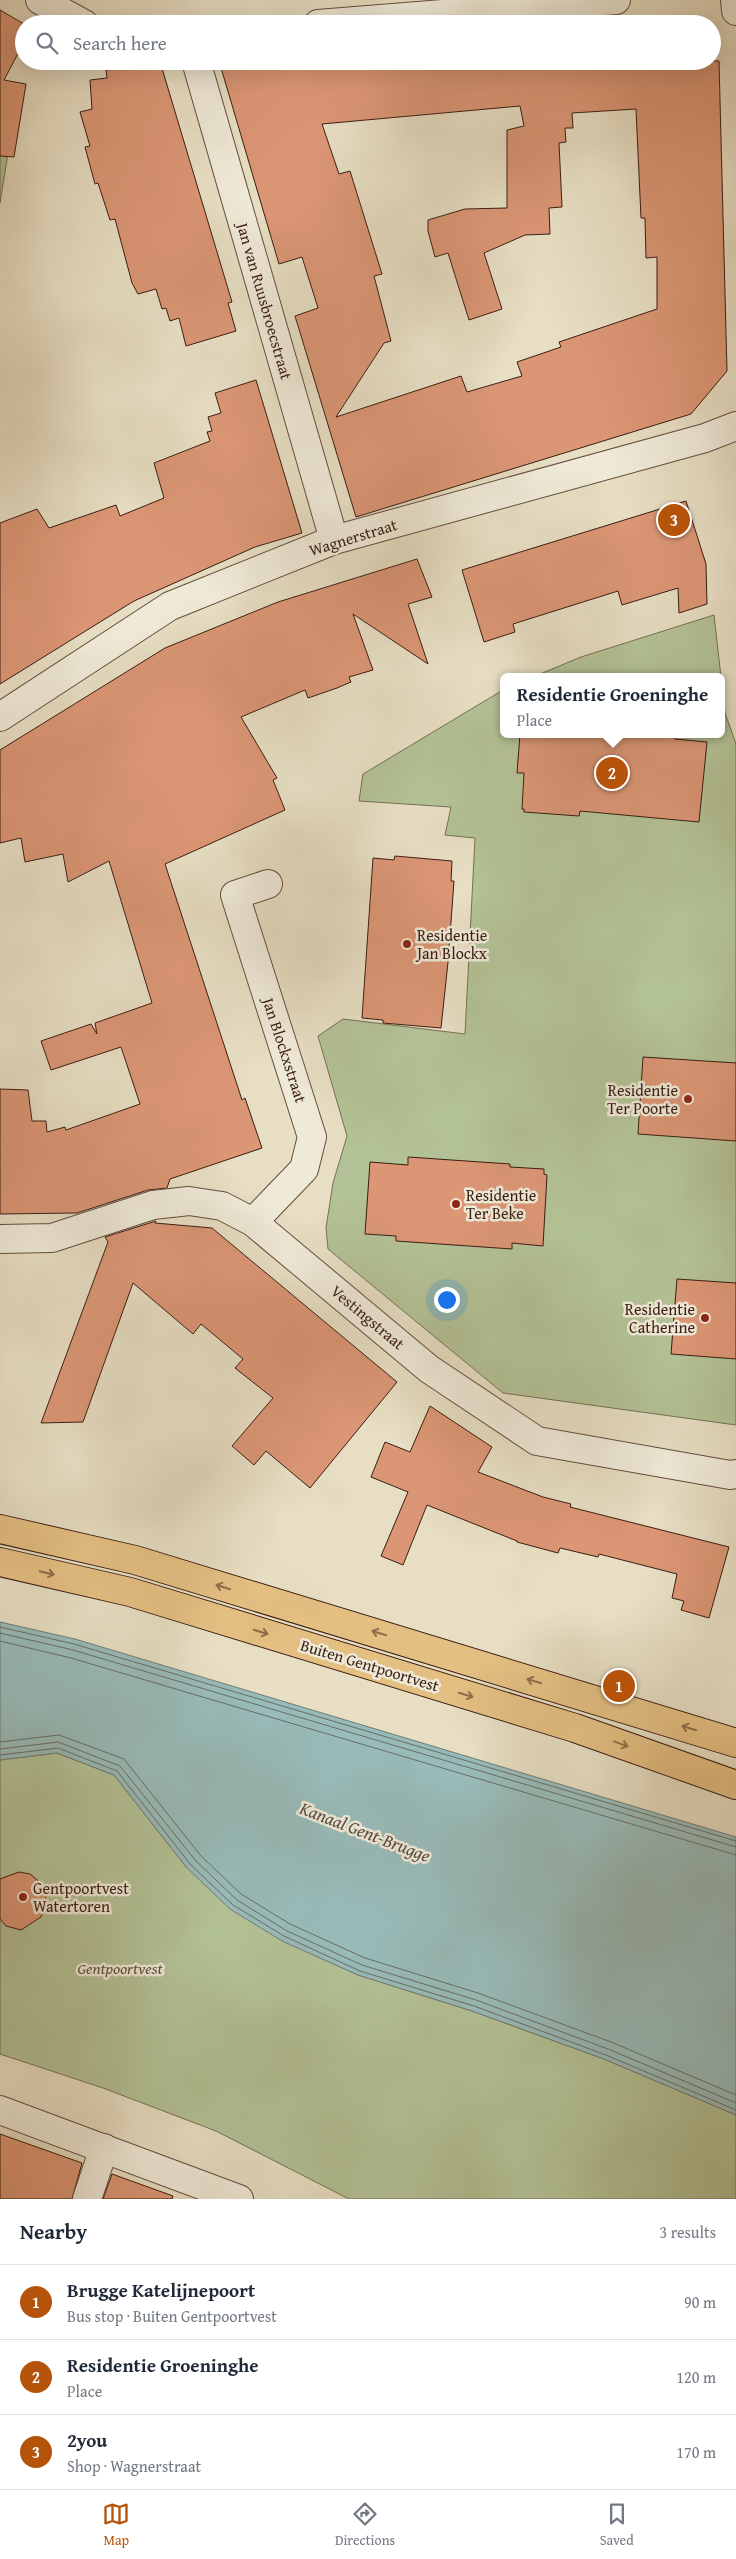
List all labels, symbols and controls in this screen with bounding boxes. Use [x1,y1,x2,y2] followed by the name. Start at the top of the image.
[15,15,721,70] search box
[33,29,61,57] icon: search
[73,29,167,57] text: Search here
[231,218,299,383] street label: Jan van Ruusbroecstraat
[658,501,690,539] pin: 3
[306,512,400,562] street label: Wagnerstraat
[500,673,725,738] popup
[517,680,708,708] text: Residentie Groeninghe
[517,708,552,732] text: Place
[596,754,628,792] pin: 2
[415,923,488,965] place label: Residentie Jan Blockx
[401,938,413,950] marker: Residentie Jan Blockx
[256,992,313,1106] street label: Jan Blockxstraat
[607,1078,678,1120] place label: Residentie Ter Poorte
[682,1093,694,1105] marker: Residentie Ter Poorte
[466,1183,536,1225] place label: Residentie Ter Beke
[450,1198,462,1210] marker: Residentie Ter Beke
[326,1279,410,1355] street label: Vestingstraat
[434,1287,460,1313] your location
[625,1297,695,1339] place label: Residentie Catherine
[699,1312,711,1324] marker: Residentie Catherine
[39,1569,55,1578] one-way arrow
[215,1581,231,1591] one-way arrow
[252,1627,268,1637] one-way arrow
[371,1628,387,1638] one-way arrow
[298,1633,443,1698] street label: Buiten Gentpoortvest
[603,1667,635,1705] pin: 1
[526,1675,542,1685] one-way arrow
[458,1690,474,1700] one-way arrow
[682,1723,698,1733] one-way arrow
[613,1740,628,1749] one-way arrow
[295,1794,434,1869] water label: Kanaal Gent-Brugge
[33,1876,129,1918] place label: Gentpoortvest Watertoren
[17,1891,29,1903] marker: Gentpoortvest Watertoren
[78,1956,163,1980] park label: Gentpoortvest
[20,2216,87,2247] text: Nearby
[659,2220,716,2244] text: 3 results
[67,2276,255,2304] text: Brugge Katelijnepoort
[32,2290,40,2314] text: 1
[684,2290,716,2314] text: 90 m
[67,2304,277,2328] text: Bus stop · Buiten Gentpoortvest
[67,2351,259,2379] text: Residentie Groeninghe
[32,2365,40,2389] text: 2
[676,2365,716,2389] text: 120 m
[67,2379,102,2403] text: Place
[67,2426,107,2454] text: 2you
[32,2440,40,2464] text: 3
[676,2440,716,2464] text: 170 m
[67,2454,201,2478] text: Shop · Wagnerstraat
[102,2500,130,2550] tab: Map
[335,2500,395,2550] tab: Directions
[600,2500,634,2550] tab: Saved

